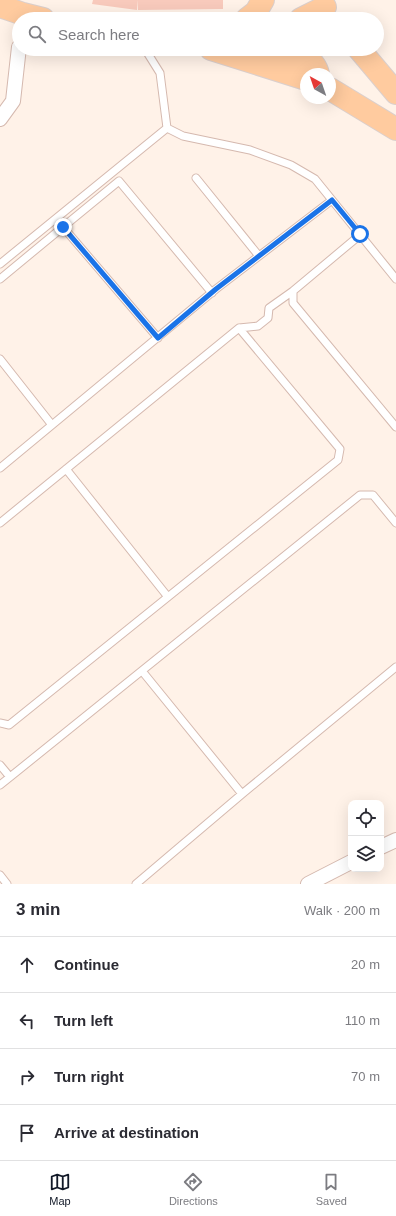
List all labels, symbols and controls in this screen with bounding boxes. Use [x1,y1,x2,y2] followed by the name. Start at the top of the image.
[12,12,384,56] search box
[26,23,48,45] icon: search
[58,26,140,43] text: Search here
[300,68,336,104] north arrow
[54,218,72,236] route end
[351,225,369,243] route start
[348,800,384,872] map controls
[348,800,384,836] button: locate
[348,836,384,872] button: layers
[16,900,60,919] text: 3 min
[304,903,380,918] text: Walk · 200 m
[16,954,38,976] icon: ahead
[54,956,119,973] text: Continue
[351,957,380,972] text: 20 m
[16,1010,38,1032] icon: left
[54,1012,113,1029] text: Turn left
[345,1013,380,1028] text: 110 m
[16,1066,38,1088] icon: right
[54,1068,124,1085] text: Turn right
[351,1069,380,1084] text: 70 m
[16,1122,38,1144] icon: arrive
[54,1124,199,1141] text: Arrive at destination
[49,1171,71,1207] tab: Map
[169,1171,218,1207] tab: Directions
[316,1171,347,1207] tab: Saved

